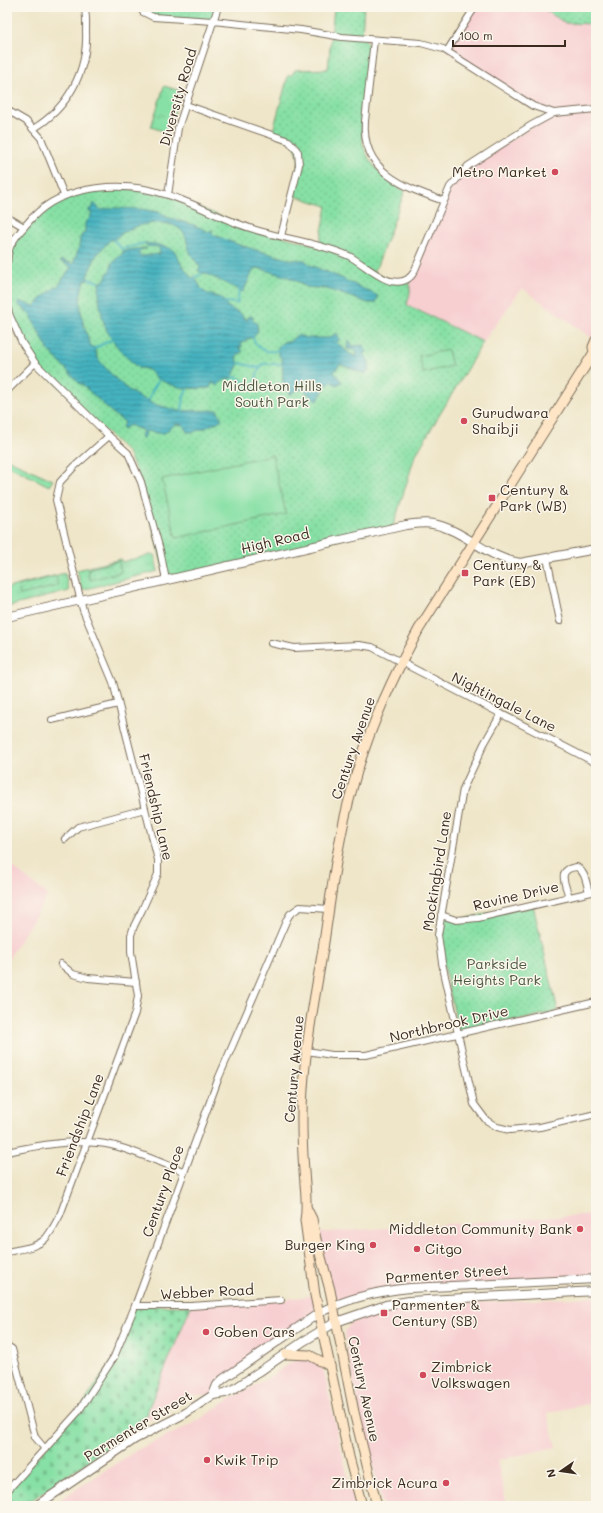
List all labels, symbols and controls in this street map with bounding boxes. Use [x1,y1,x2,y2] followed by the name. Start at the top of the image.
[453,22,565,48] scale bar
[459,27,493,43] text: 100 m
[154,46,201,148] street label: Diversity Road
[452,162,547,181] place label: Metro Market
[550,167,560,177] marker: Metro Market
[222,376,322,411] park label: Middleton Hills South Park
[472,403,549,438] place label: Gurudwara Shaibji
[459,416,469,426] marker: Gurudwara Shaibji
[500,480,569,515] place label: Century & Park (WB)
[487,493,497,503] marker: Century & Park (WB)
[239,523,311,558] street label: High Road
[473,555,542,590] place label: Century & Park (EB)
[460,568,470,578] marker: Century & Park (EB)
[449,667,560,736] street label: Nightingale Lane
[326,694,379,802] street label: Century Avenue
[135,752,178,862] street label: Friendship Lane
[418,809,455,932] street label: Mockingbird Lane
[471,876,561,915] street label: Ravine Drive
[453,954,541,989] park label: Parkside Heights Park
[388,1001,510,1046] street label: Northbrook Drive
[279,1015,308,1123] street label: Century Avenue
[51,1071,108,1179] street label: Friendship Lane
[137,1142,188,1240] street label: Century Place
[389,1219,572,1238] place label: Middleton Community Bank
[575,1224,585,1234] marker: Middleton Community Bank
[285,1235,365,1254] place label: Burger King
[425,1239,462,1258] place label: Citgo
[368,1240,378,1250] marker: Burger King
[412,1244,422,1254] marker: Citgo
[385,1260,509,1287] street label: Parmenter Street
[160,1280,254,1303] street label: Webber Road
[392,1295,480,1330] place label: Parmenter & Century (SB)
[379,1308,389,1318] marker: Parmenter & Century (SB)
[214,1322,295,1341] place label: Goben Cars
[201,1327,211,1337] marker: Goben Cars
[344,1334,385,1443] street label: Century Avenue
[431,1357,510,1392] place label: Zimbrick Volkswagen
[418,1370,428,1380] marker: Zimbrick Volkswagen
[80,1386,195,1465] street label: Parmenter Street
[215,1450,278,1469] place label: Kwik Trip
[541,1451,581,1491] north arrow
[202,1455,212,1465] marker: Kwik Trip
[543,1468,559,1479] text: N
[331,1473,438,1492] place label: Zimbrick Acura
[441,1478,451,1488] marker: Zimbrick Acura

